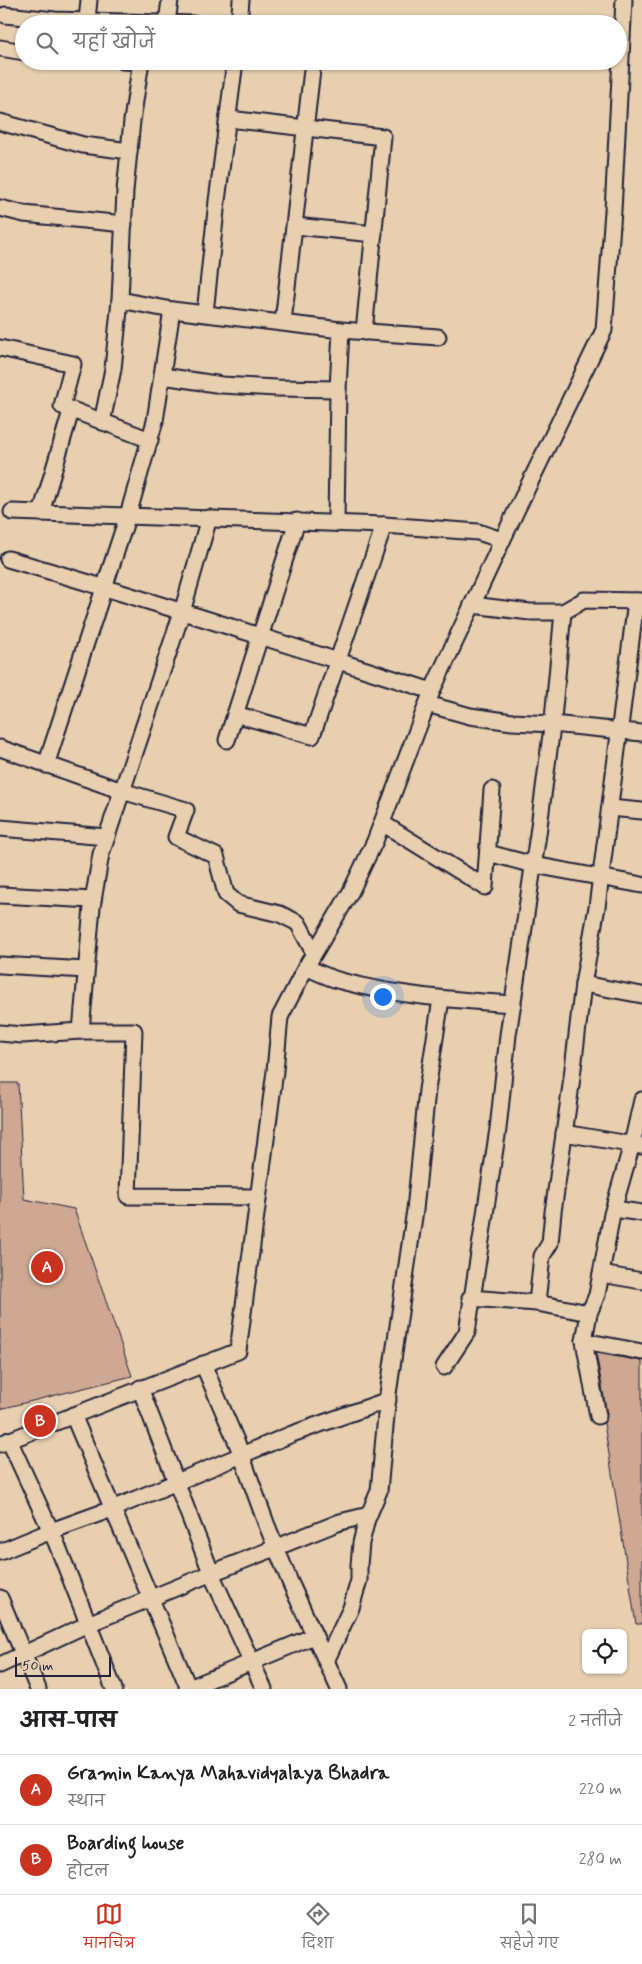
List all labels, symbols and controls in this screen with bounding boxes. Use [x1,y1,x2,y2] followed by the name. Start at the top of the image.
[15,15,627,70] search box
[33,29,61,57] icon: search
[73,30,155,55] text: यहाँ खोजें
[370,984,396,1010] your location
[31,1248,63,1286] pin: A
[24,1402,56,1440] pin: B
[582,1629,627,1674] map controls
[582,1629,627,1674] button: locate
[15,1654,111,1677] scale bar
[22,1657,53,1675] text: 50 m
[20,1707,117,1735] text: आस-पास
[568,1711,622,1732] text: 2 नतीजे
[67,1761,389,1786] text: Gramin Kanya Mahavidyalaya Bhadra
[31,1779,41,1800] text: A
[579,1779,622,1800] text: 220 m
[67,1791,105,1812] text: स्थान
[67,1831,184,1856] text: Boarding house
[31,1849,41,1870] text: B
[579,1849,622,1870] text: 280 m
[67,1861,109,1882] text: होटल
[83,1900,135,1959] tab: मानचित्र
[302,1900,333,1959] tab: दिशा
[500,1900,559,1959] tab: सहेजे गए

